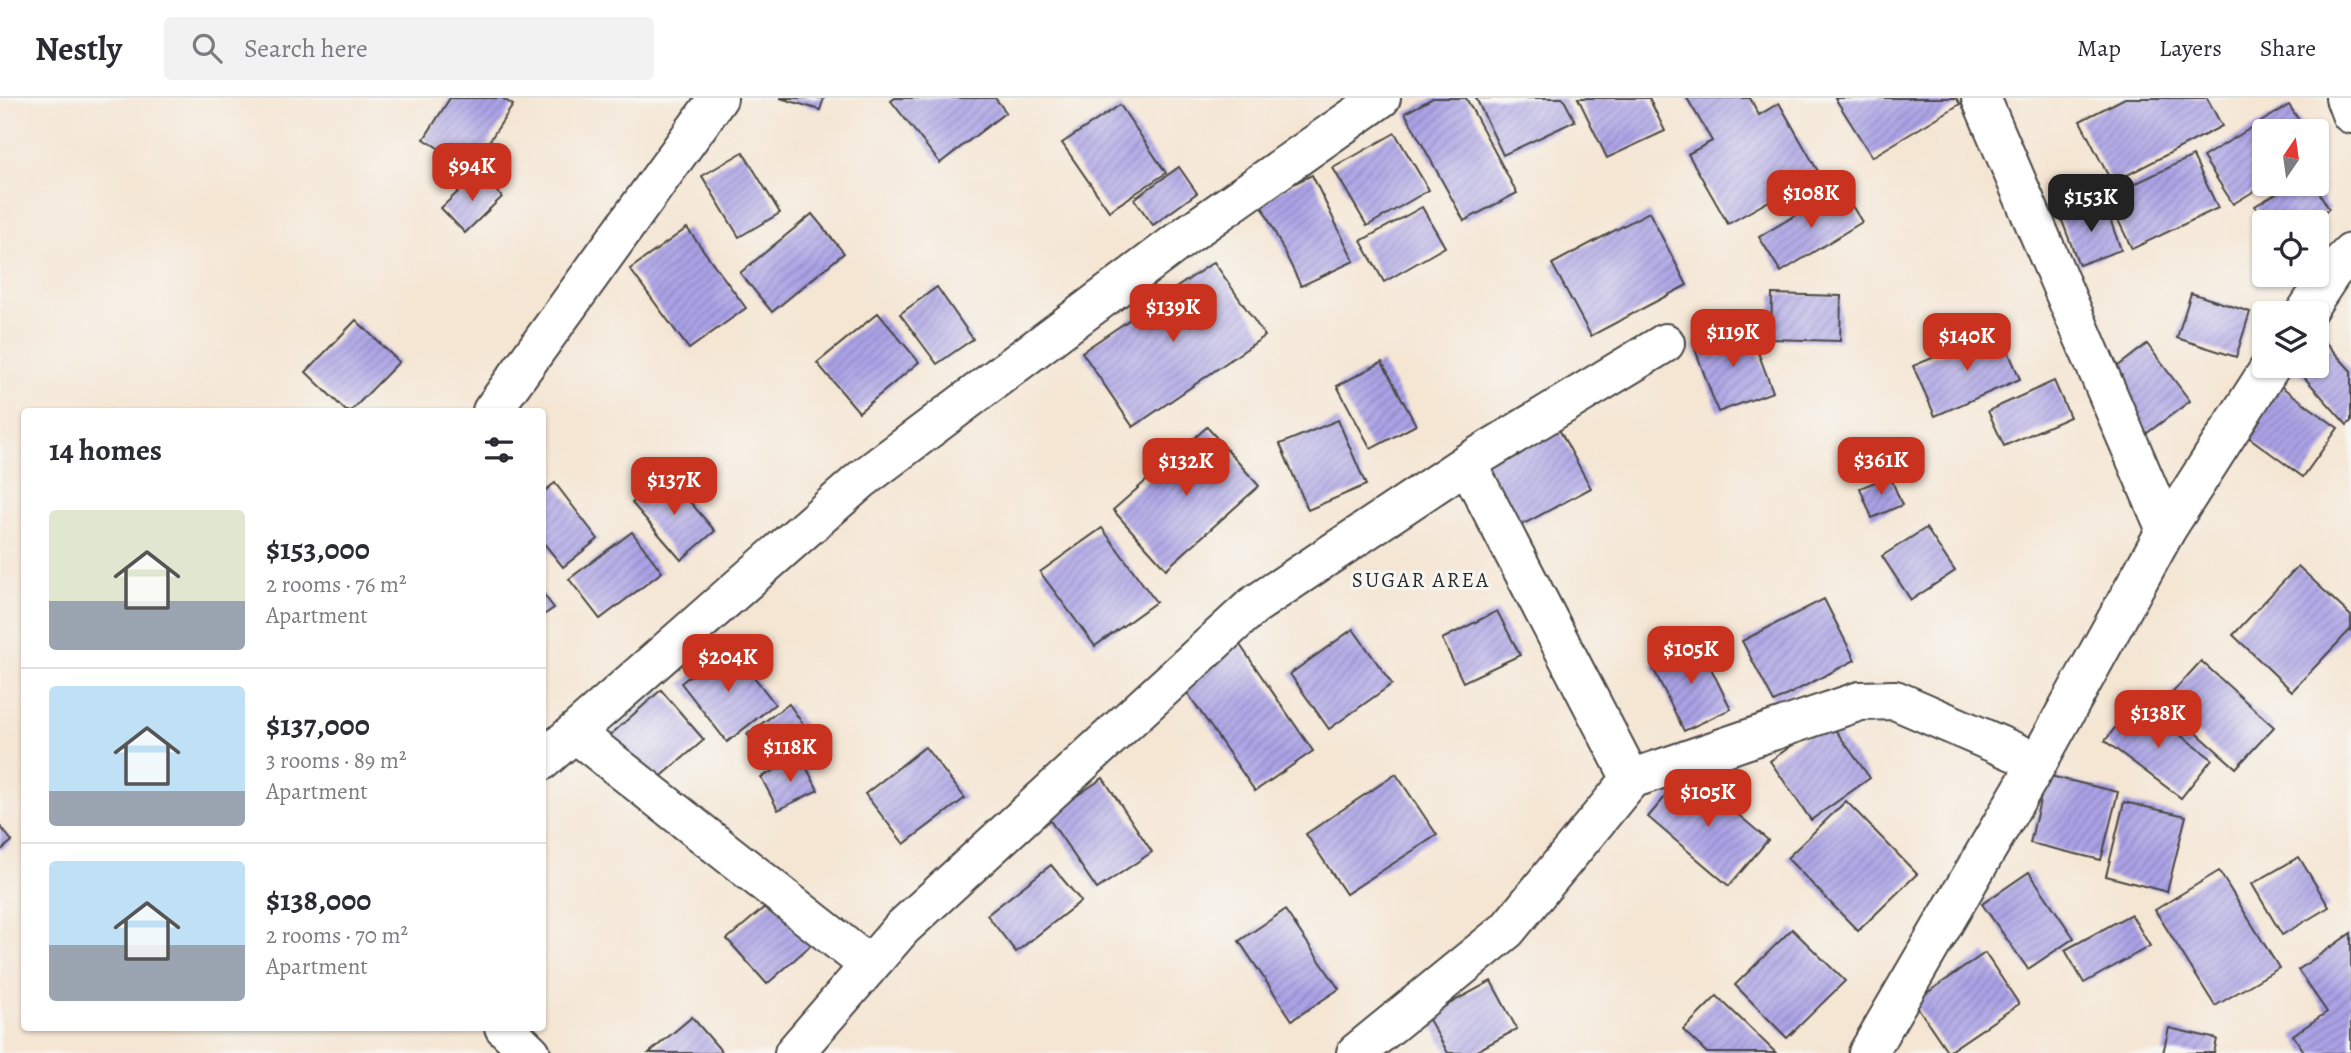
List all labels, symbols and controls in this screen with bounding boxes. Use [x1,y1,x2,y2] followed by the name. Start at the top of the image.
[164,17,654,80] search box
[35,26,122,71] text: Nestly
[188,29,226,67] icon: search
[244,31,368,66] text: Search here
[2077,32,2121,64] text: Map
[2159,32,2222,64] text: Layers
[2260,32,2316,64] text: Share
[2252,119,2329,196] north arrow
[2252,119,2329,378] map controls
[431,144,513,203] pin: $94K
[448,150,496,181] text: $94K
[1762,170,1860,230] pin: $108K
[2042,174,2140,234] pin: $153K
[1783,177,1839,208] text: $108K
[2064,181,2118,212] text: $153K
[2252,210,2329,287] button: locate
[1124,285,1222,344] pin: $139K
[1146,291,1200,322] text: $139K
[2252,301,2329,378] button: layers
[1684,310,1782,369] pin: $119K
[1918,314,2016,373] pin: $140K
[1707,316,1759,347] text: $119K
[1939,320,1995,351] text: $140K
[49,430,162,470] text: 14 homes
[480,431,518,469] icon: filters
[1137,438,1235,498] pin: $132K
[1832,438,1930,497] pin: $361K
[1854,444,1908,475] text: $361K
[1158,445,1214,476] text: $132K
[625,458,723,517] pin: $137K
[647,464,701,495] text: $137K
[266,529,370,569] text: $153,000
[105,538,189,622] icon: home
[1352,566,1490,594] district label: SUGAR AREA
[266,569,407,600] text: 2 rooms · 76 m²
[266,600,368,631] text: Apartment
[1642,626,1740,686] pin: $105K
[1663,633,1719,664] text: $105K
[679,634,777,694] pin: $204K
[698,641,758,672] text: $204K
[2109,690,2207,750] pin: $138K
[2131,697,2186,728] text: $138K
[266,705,370,745] text: $137,000
[105,714,189,798] icon: home
[741,724,839,784] pin: $118K
[763,731,817,762] text: $118K
[266,745,407,776] text: 3 rooms · 89 m²
[1659,770,1757,829] pin: $105K
[266,776,368,807] text: Apartment
[1680,776,1736,807] text: $105K
[266,880,371,920] text: $138,000
[105,889,189,973] icon: home
[266,920,408,951] text: 2 rooms · 70 m²
[266,951,368,982] text: Apartment

